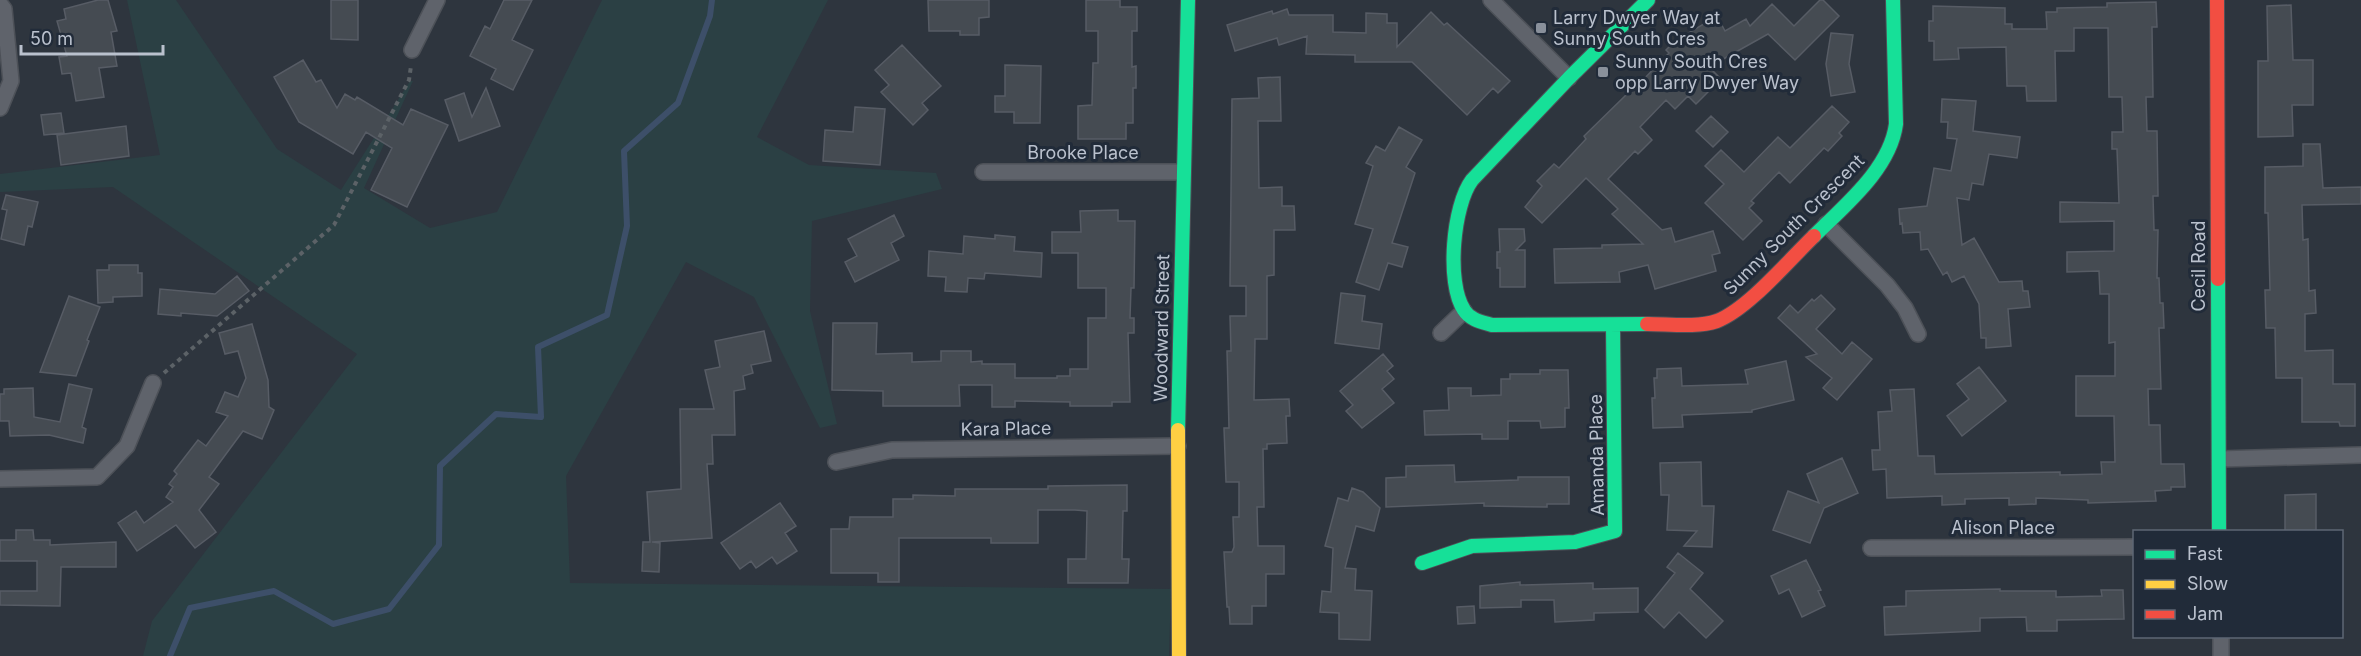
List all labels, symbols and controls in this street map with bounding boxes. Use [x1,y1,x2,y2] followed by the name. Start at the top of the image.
[1553,7,1720,49] place label: Larry Dwyer Way at Sunny South Cres
[21,18,164,56] scale bar
[1534,21,1548,35] marker: Larry Dwyer Way at Sunny South Cres
[30,28,73,49] text: 50 m
[1615,51,1799,93] place label: Sunny South Cres opp Larry Dwyer Way
[1596,65,1610,79] marker: Sunny South Cres opp Larry Dwyer Way
[1027,142,1139,163] street label: Brooke Place
[1719,150,1868,299] street label: Sunny South Crescent
[2188,220,2209,312] street label: Cecil Road
[1150,254,1173,402] street label: Woodward Street
[1585,394,1608,516] street label: Amanda Place
[960,417,1052,440] street label: Kara Place
[1951,517,2055,538] street label: Alison Place
[2133,530,2343,638] legend
[2187,543,2223,564] text: Fast
[2187,573,2228,594] text: Slow
[2187,603,2223,624] text: Jam

